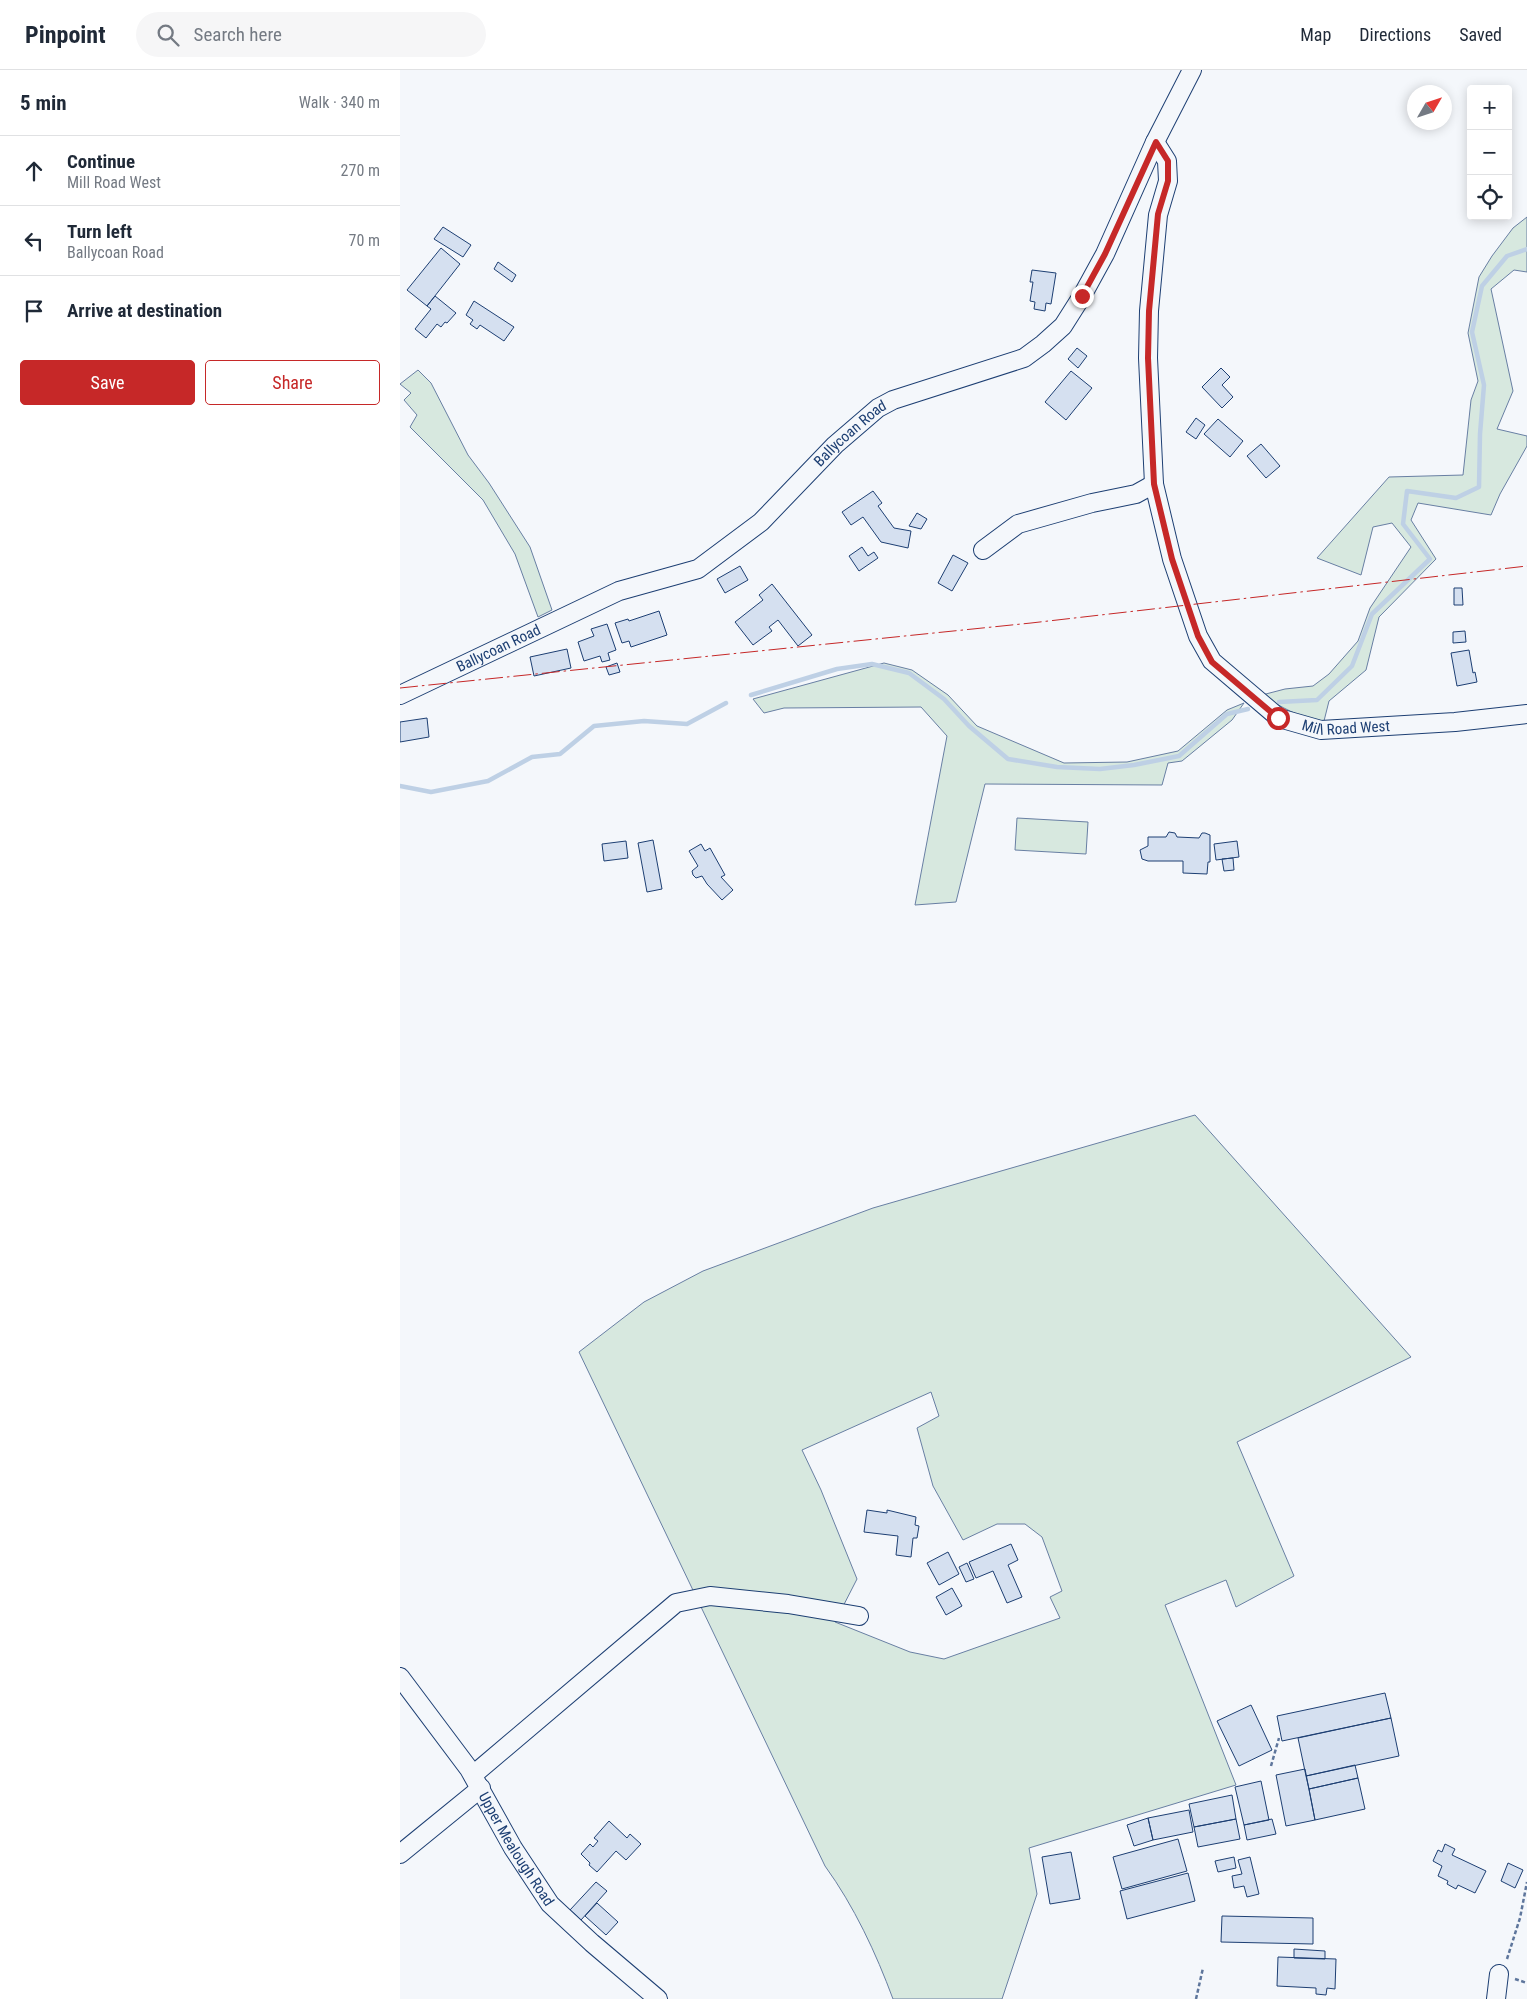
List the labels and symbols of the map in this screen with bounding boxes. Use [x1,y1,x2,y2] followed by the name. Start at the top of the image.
[1407,85,1452,130] north arrow
[1071,285,1094,308] route end
[810,396,889,470] street label: Ballycoan Road
[454,621,543,676] street label: Ballycoan Road
[1267,707,1290,730] route start
[1300,716,1390,739] street label: Mill Road West
[475,1789,558,1909] street label: Upper Mealough Road

